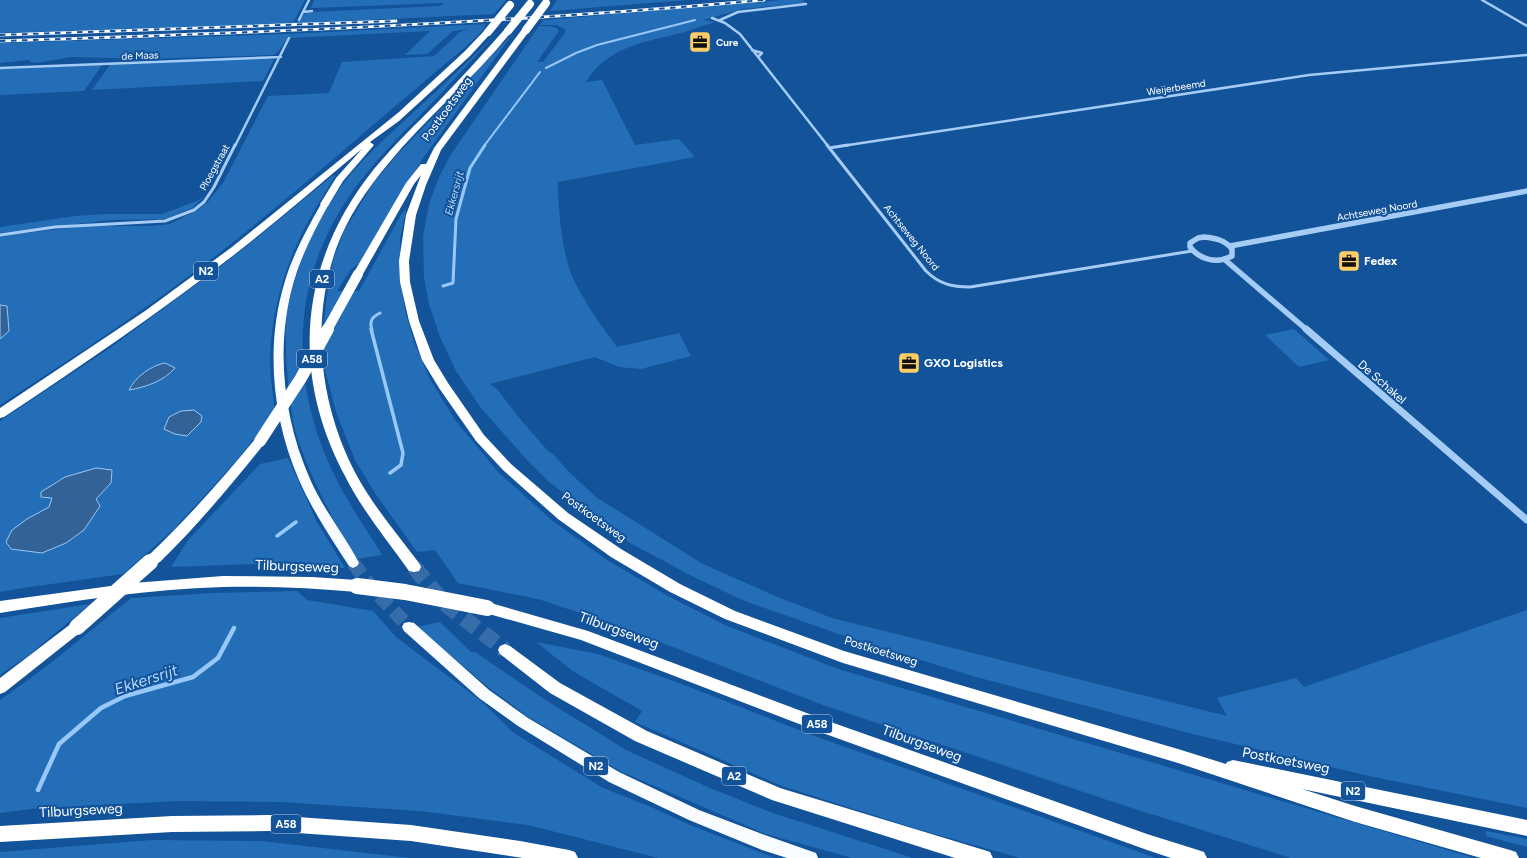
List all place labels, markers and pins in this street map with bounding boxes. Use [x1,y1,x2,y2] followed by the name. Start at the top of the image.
[687,29,713,55] office icon: Cure
[716,36,739,49] place label: Cure
[1336,248,1362,274] office icon: Fedex
[1364,254,1398,268] place label: Fedex
[896,350,922,376] office icon: GXO Logistics
[924,356,1003,370] place label: GXO Logistics

